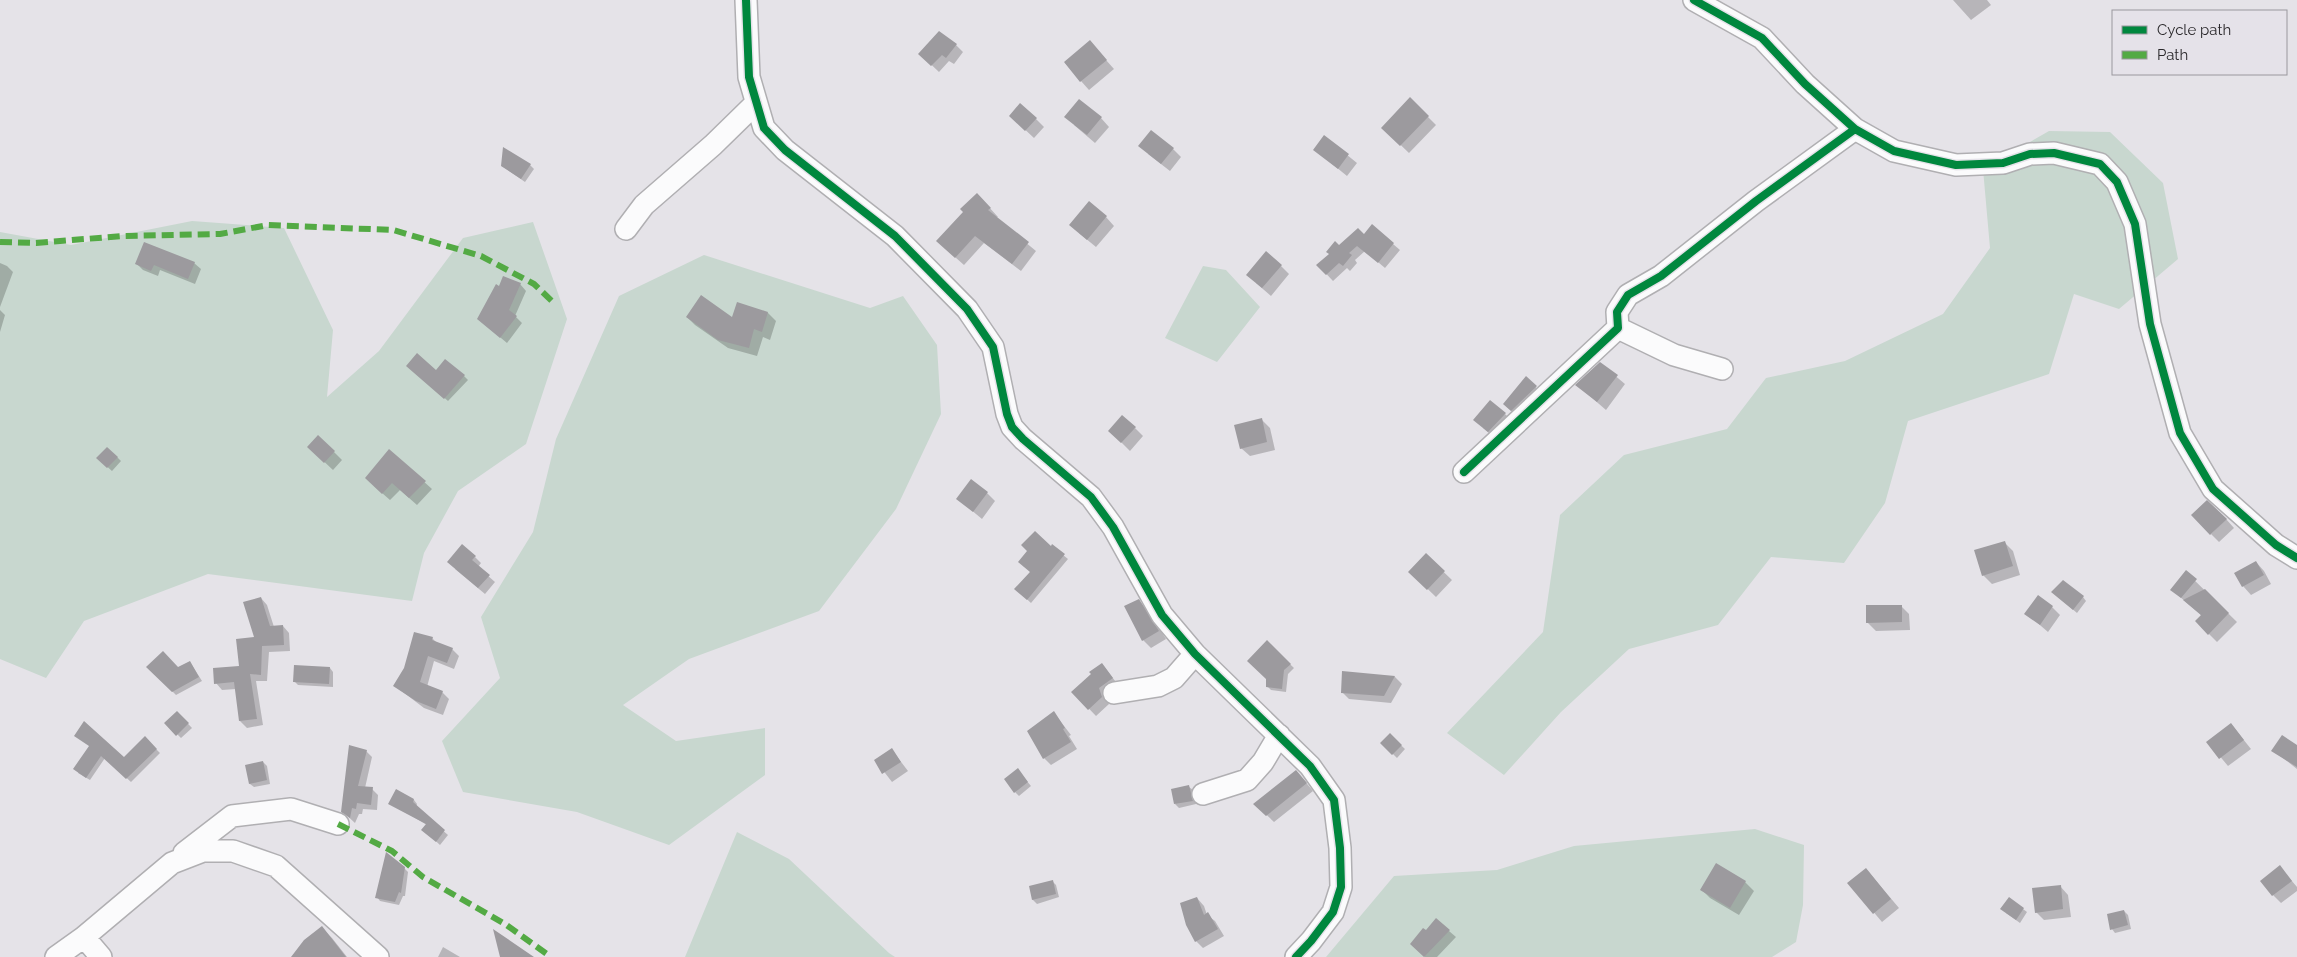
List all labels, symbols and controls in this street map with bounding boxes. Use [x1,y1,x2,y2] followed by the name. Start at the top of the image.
[2112,10,2287,75] legend
[2157,21,2231,39] text: Cycle path
[2157,46,2188,64] text: Path

